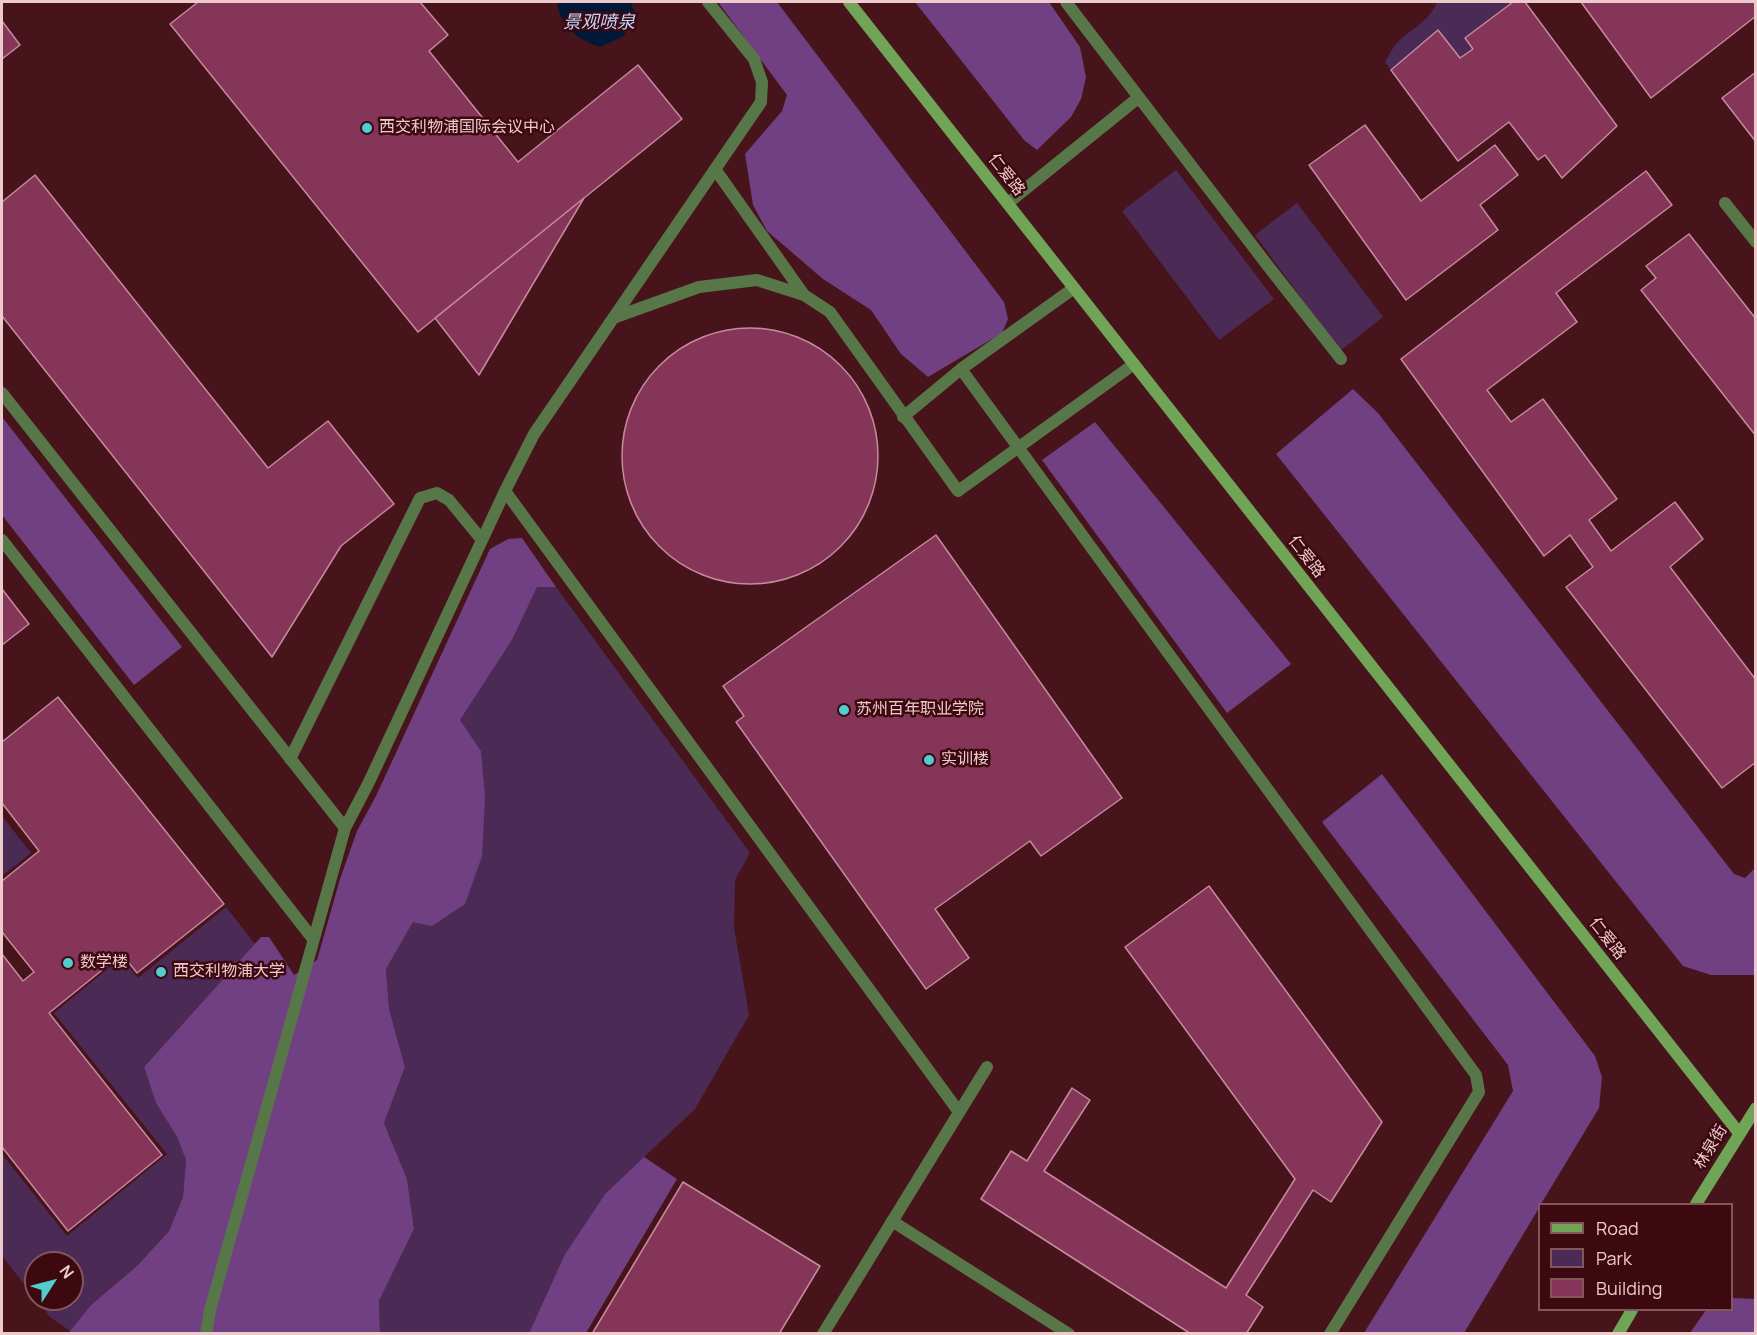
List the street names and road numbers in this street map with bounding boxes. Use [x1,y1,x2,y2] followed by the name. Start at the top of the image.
[984,150,1028,200] street label: 仁爱路
[1284,532,1328,582] street label: 仁爱路
[1585,914,1629,964] street label: 仁爱路
[1690,1121,1732,1173] street label: 林泉街

